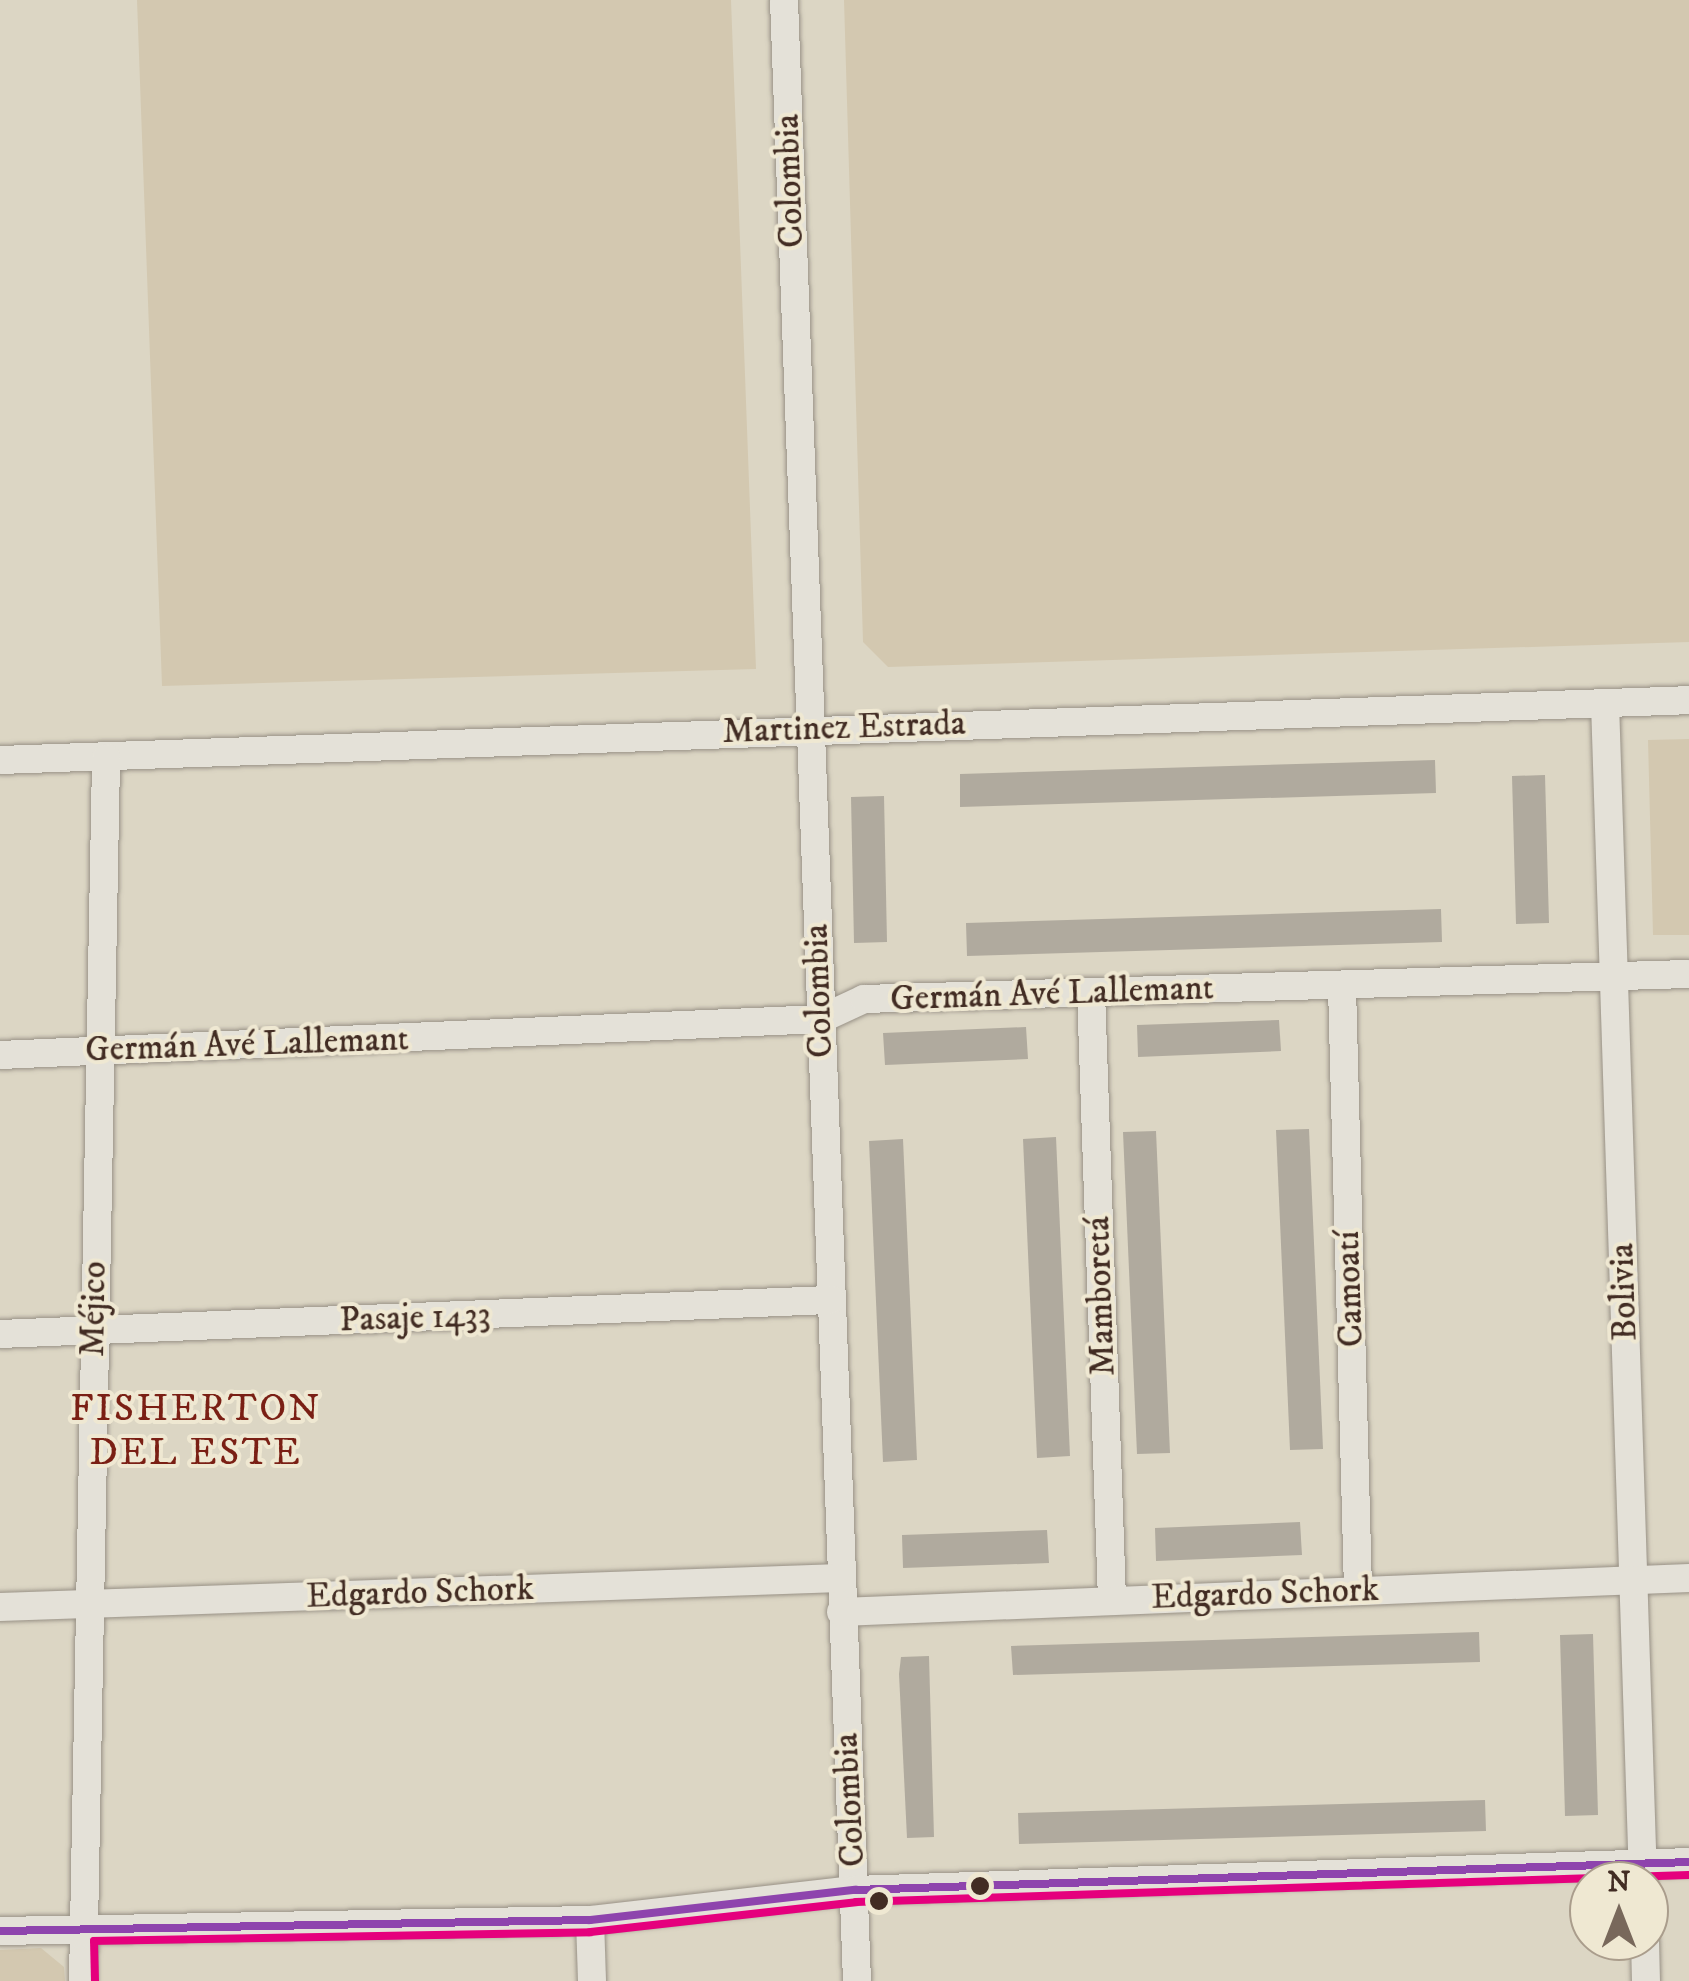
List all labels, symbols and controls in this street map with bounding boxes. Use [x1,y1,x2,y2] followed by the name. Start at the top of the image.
[767,113,813,249] street label: Colombia
[722,703,966,753] street label: Martinez Estrada
[796,923,842,1059] street label: Colombia
[889,967,1215,1021] street label: Germán Avé Lallemant
[84,1018,410,1072] street label: Germán Avé Lallemant
[1077,1215,1125,1377] street label: Mamboretá
[1327,1230,1373,1348] street label: Camoatí
[1601,1242,1647,1342] street label: Bolivia
[72,1261,116,1357] street label: Méjico
[339,1294,491,1342] street label: Pasaje 1433
[70,1387,322,1476] district label: FISHERTON DEL ESTE
[305,1568,535,1618] street label: Edgardo Schork
[1150,1569,1380,1619] street label: Edgardo Schork
[826,1732,874,1868] street label: Colombia
[1569,1861,1669,1961] north arrow
[1608,1865,1630,1900] text: N
[970,1876,990,1896] unlabelled marker
[869,1891,889,1911] unlabelled marker

